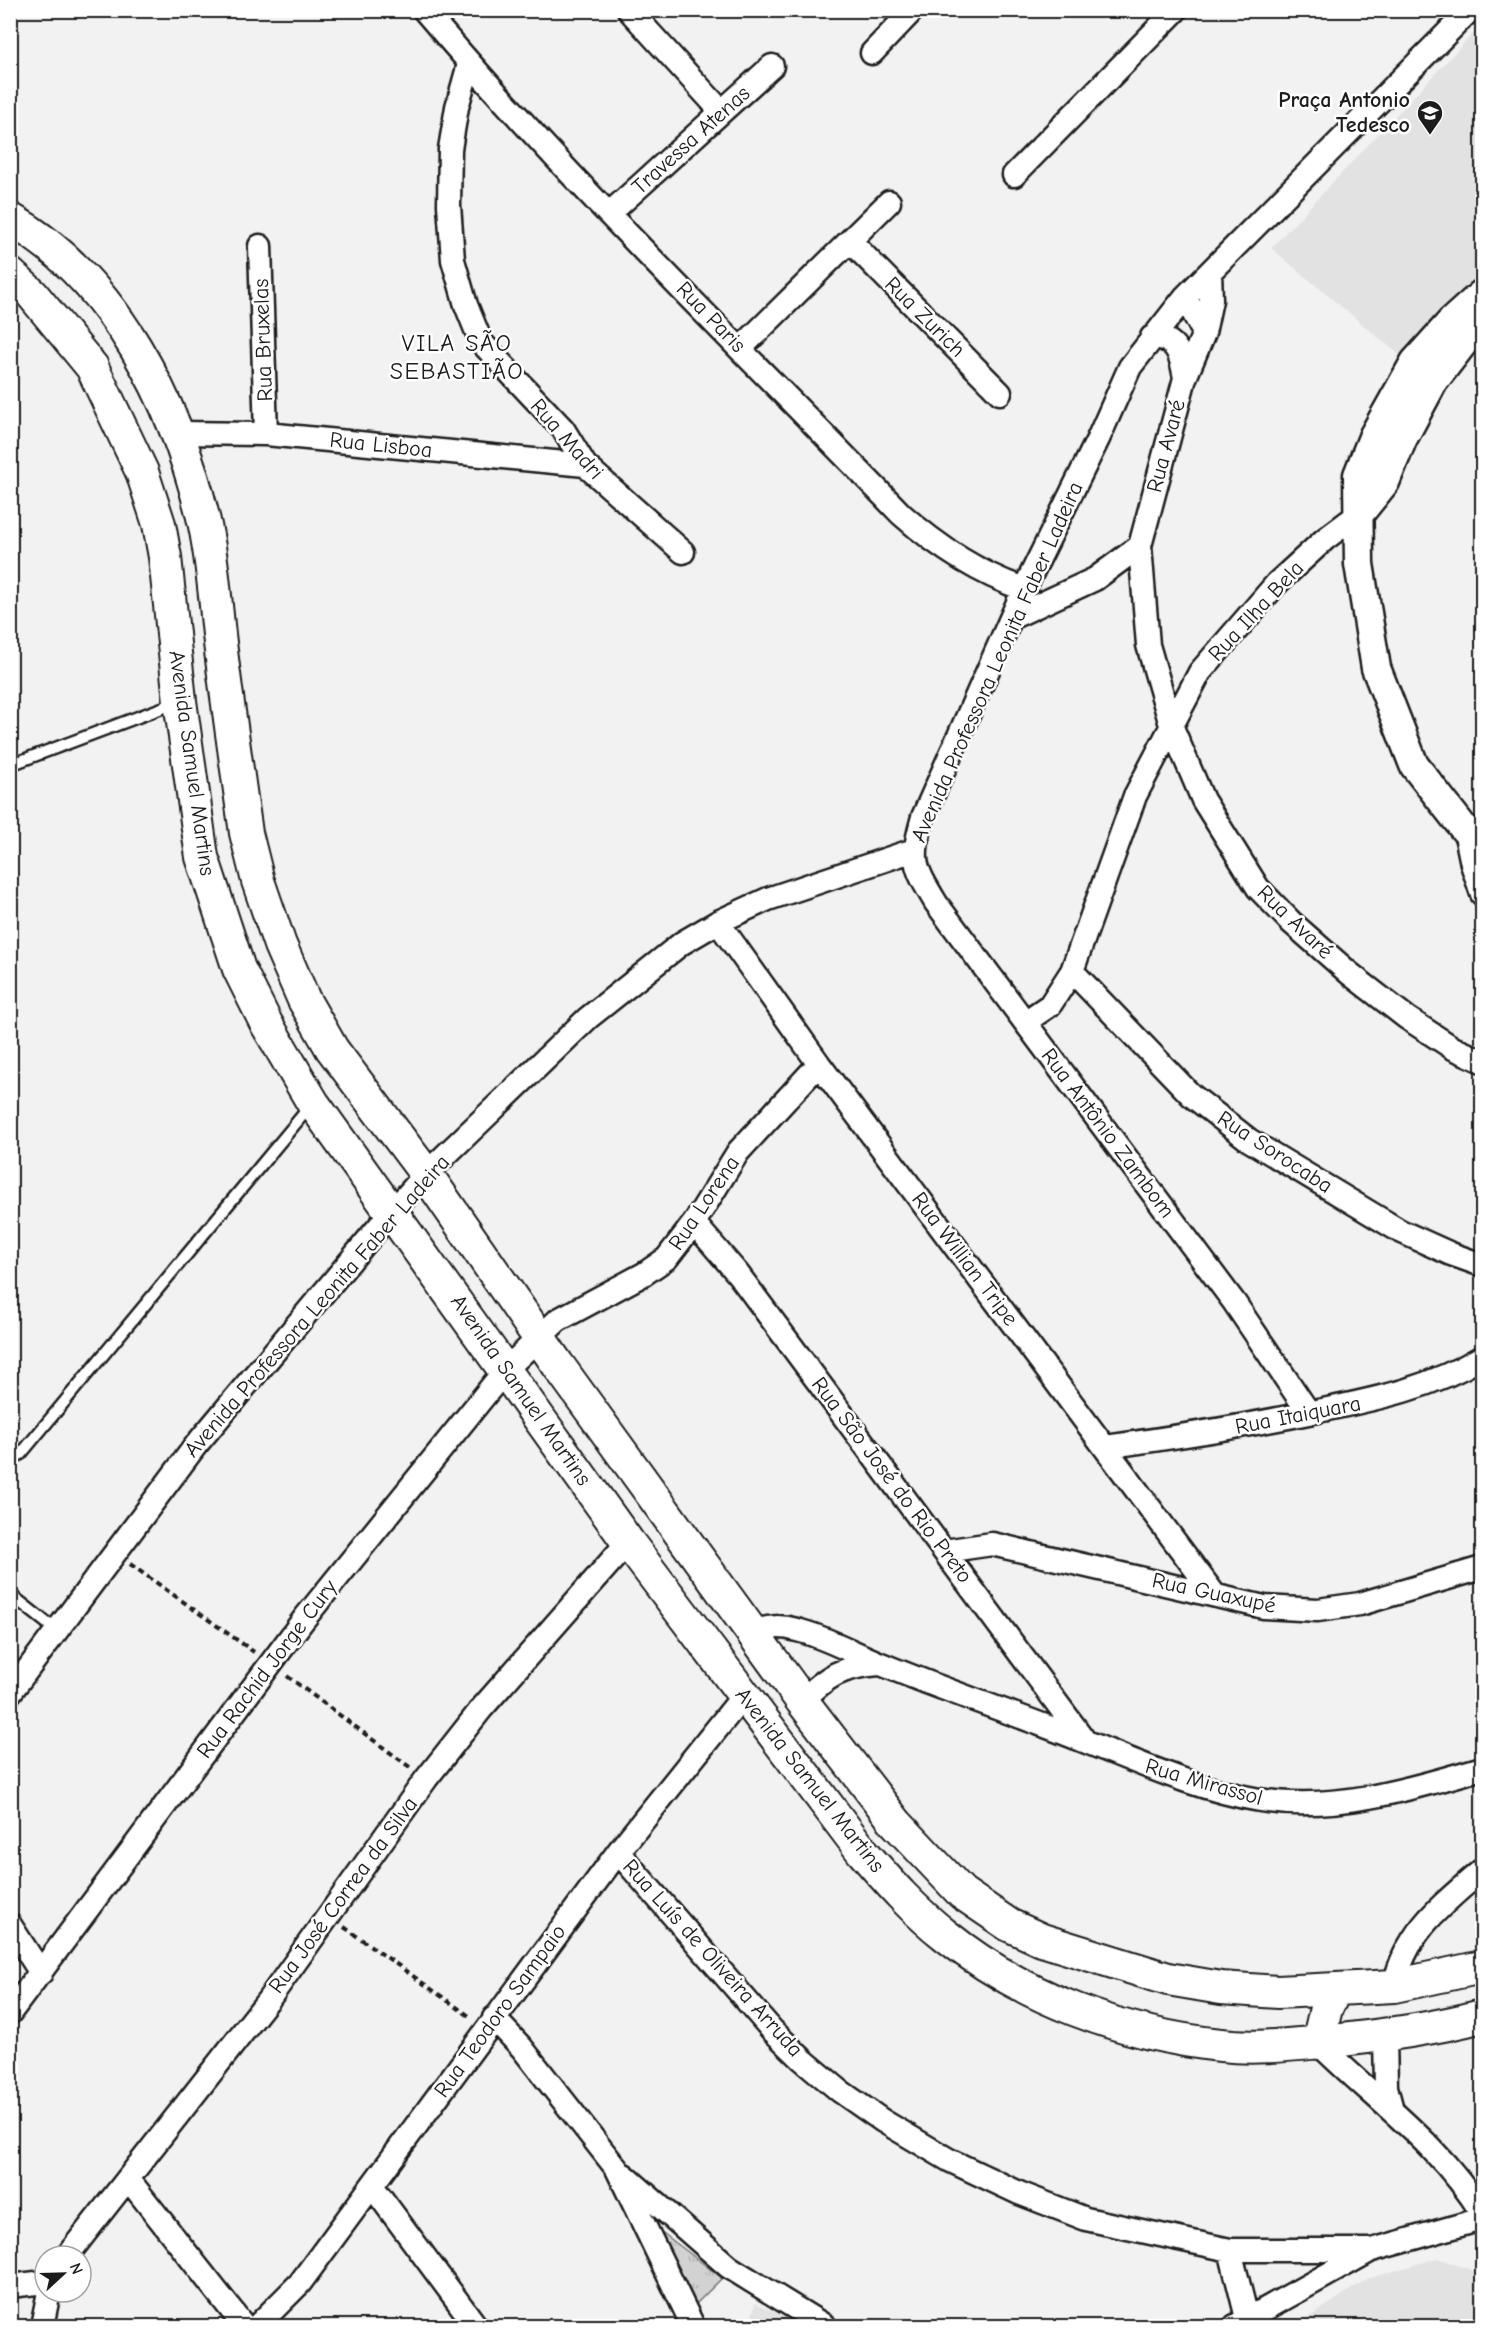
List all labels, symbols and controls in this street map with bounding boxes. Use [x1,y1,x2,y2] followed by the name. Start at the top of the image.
[627,80,755,200] street label: Travessa Atenas
[1278,87,1410,138] place label: Praça Antonio Tedesco
[1415,98,1445,136] school or university icon: Praça Antonio Tedesco
[879,271,971,363] street label: Rua Zurich
[671,276,751,358] street label: Rua Paris
[248,278,278,402] street label: Rua Bruxelas
[390,329,524,385] district label: VILA SÃO SEBASTIÃO
[525,393,609,485] street label: Rua Madri
[1141,397,1191,495] street label: Rua Avaré
[328,427,434,463] street label: Rua Lisboa
[905,478,1089,846] street label: Avenida Professora Leonita Faber Ladeira
[1203,555,1309,667] street label: Rua Ilha Bela
[163,649,221,877] street label: Avenida Samuel Martins
[1252,880,1338,964] street label: Rua Avaré
[1036,1043,1180,1223] street label: Rua Antônio Zambom
[1213,1105,1337,1199] street label: Rua Sorocaba
[179,1150,455,1462] street label: Avenida Professora Leonita Faber Ladeira
[663,1151,745,1255] street label: Rua Lorena
[906,1187,1024,1331] street label: Rua Willian Tripe
[445,1289,597,1491] street label: Avenida Samuel Martins
[806,1372,978,1588] street label: Rua São José do Rio Preto
[1233,1390,1363,1440] street label: Rua Itaiquara
[1150,1567,1278,1619] street label: Rua Guaxupé
[191,1574,343,1763] street label: Rua Rachid Jorge Cury
[730,1682,890,1878] street label: Avenida Samuel Martins
[1142,1753,1266,1811] street label: Rua Mirassol
[263,1792,423,1998] street label: Rua José Correa da Silva
[617,1854,809,2062] street label: Rua Luís de Oliveira Arruda
[429,1919,571,2103] street label: Rua Teodoro Sampaio
[33,2244,93,2304] north arrow
[66,2261,86,2277] text: N

